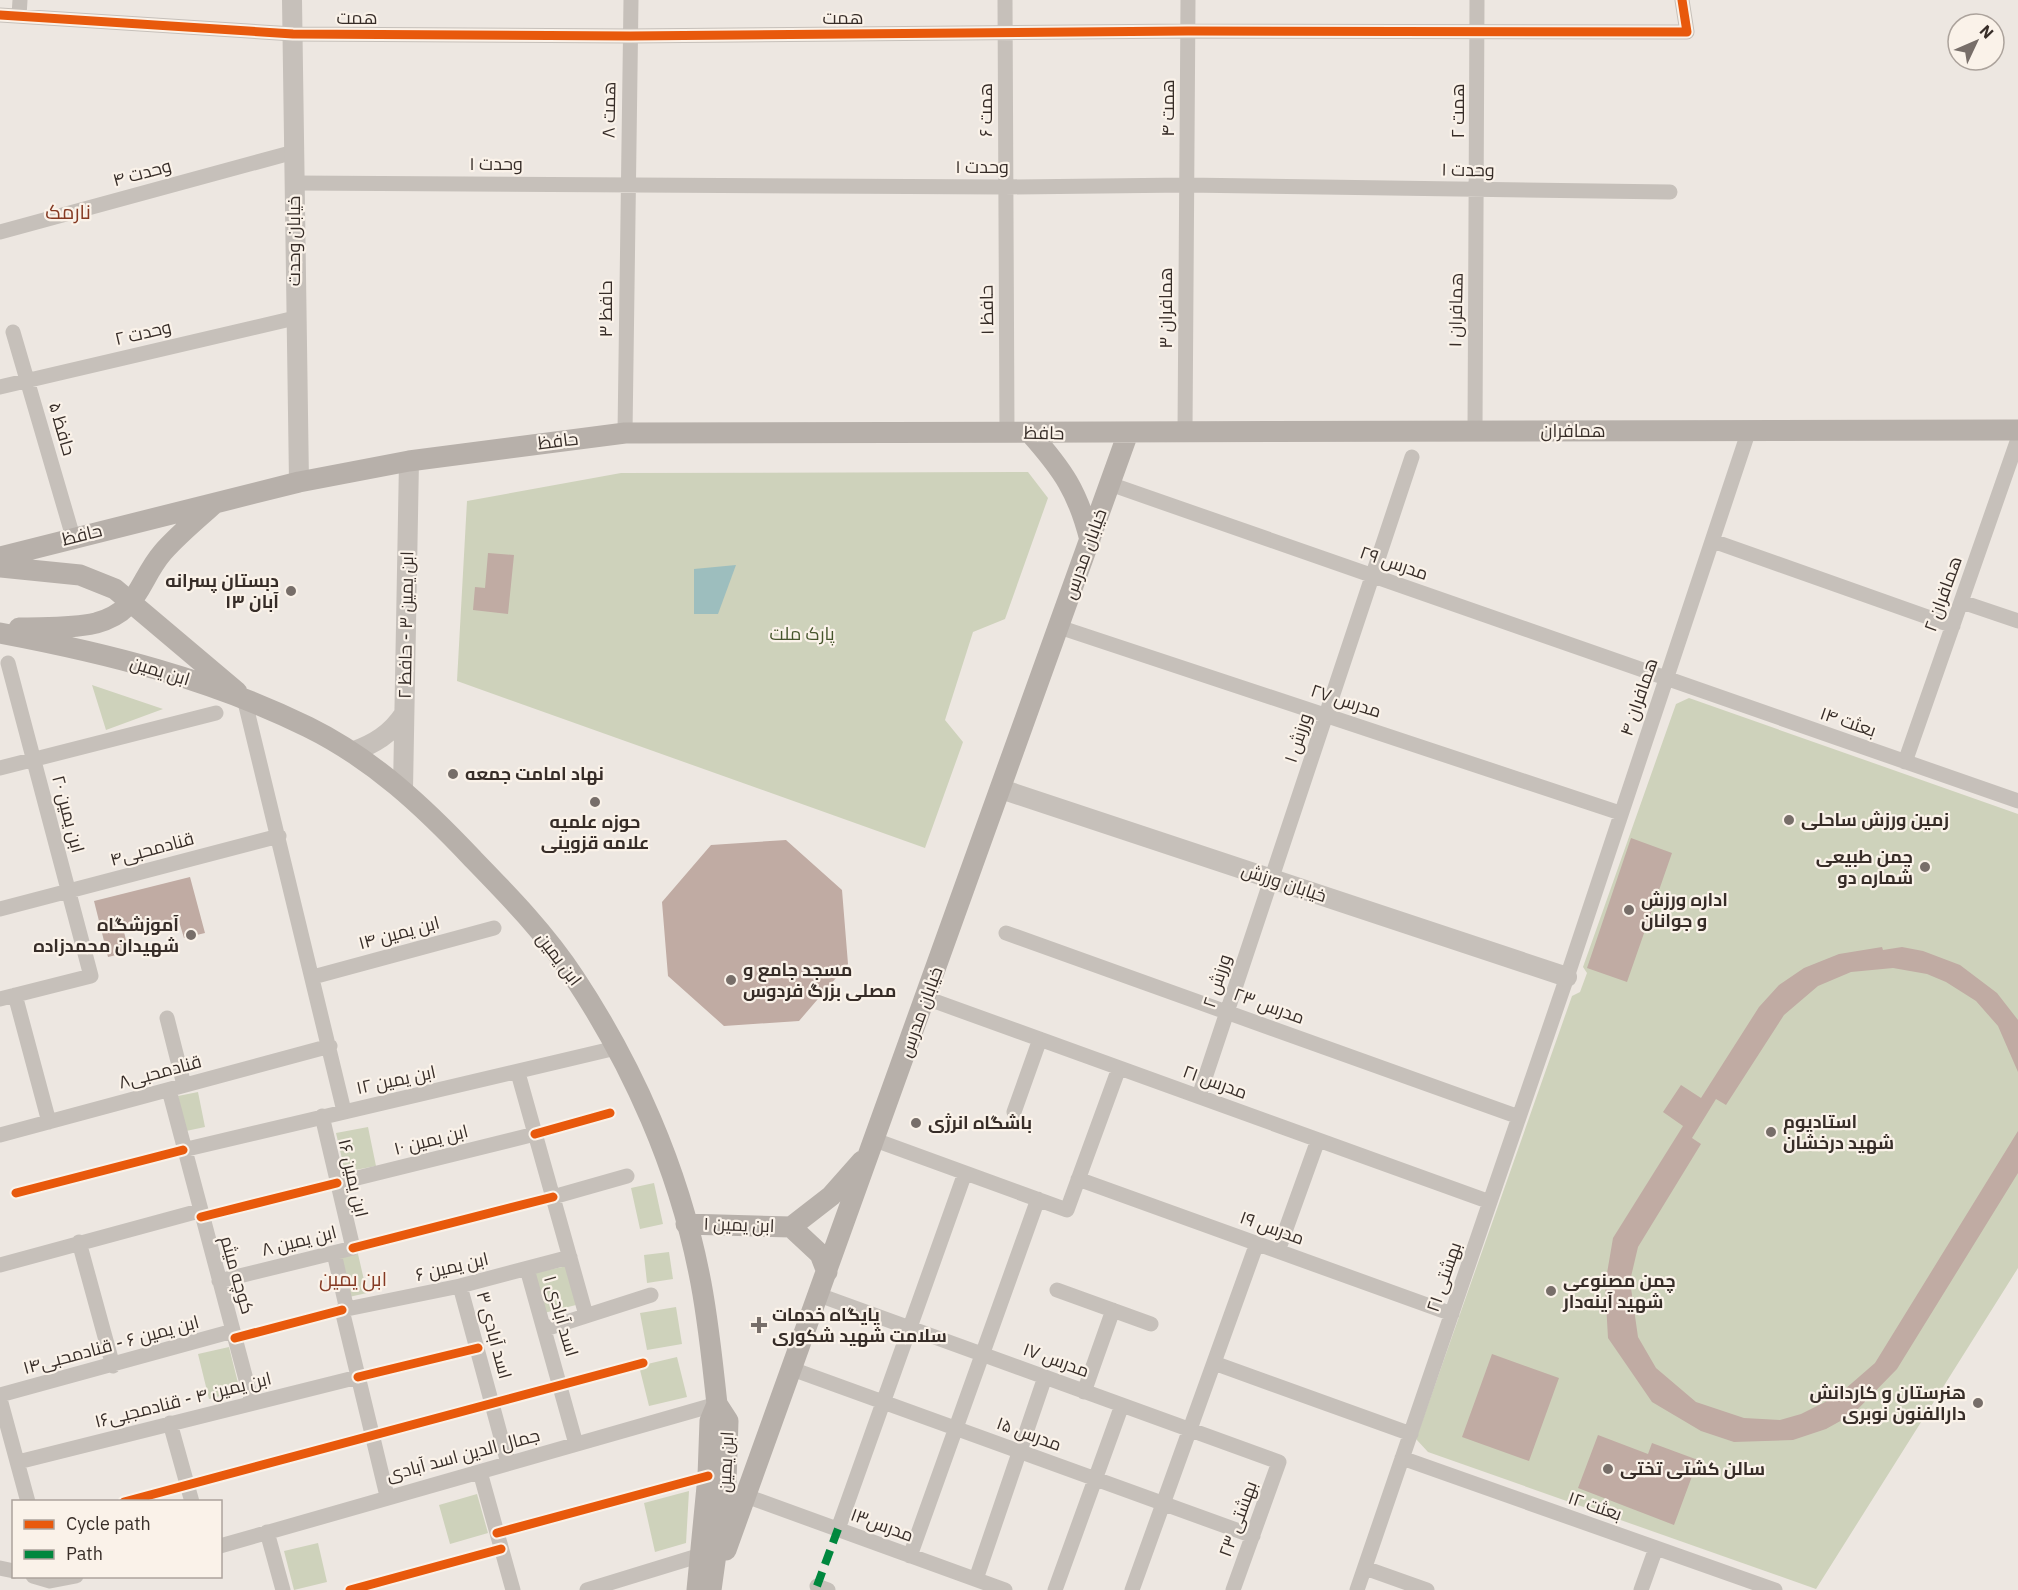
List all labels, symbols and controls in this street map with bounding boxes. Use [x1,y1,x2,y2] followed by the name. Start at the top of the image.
[336,6,378,29] street label: همت
[822,6,864,29] street label: همت
[1946,12,2006,72] north arrow
[1976,20,1998,43] text: N
[1156,79,1179,137] street label: همت ۴
[597,81,620,139] street label: همت ۸
[974,83,997,137] street label: همت ۶
[1446,84,1469,138] street label: همت ۲
[469,152,523,175] street label: وحدت ۱
[110,154,174,191] street label: وحدت ۴
[955,155,1009,178] street label: وحدت ۱
[1441,158,1495,181] street label: وحدت ۱
[282,196,305,286] street label: خیابان وحدت
[45,198,91,225] district label: نارمک
[1154,267,1177,349] street label: همافران ۳
[1443,272,1468,348] street label: همافران ۱
[594,281,617,338] street label: حافظ ۳
[975,285,998,335] street label: حافظ ۱
[112,315,173,350] street label: وحدت ۲
[44,399,81,458] street label: حافظ ۵
[1541,419,1605,442] street label: همافران
[1024,421,1064,444] street label: حافظ
[536,427,579,454] street label: حافظ
[1058,505,1112,602] street label: خیابان مدرس
[59,518,104,551] street label: حافظ
[1357,540,1431,585] street label: مدرس ۲۹
[393,551,418,699] street label: ابن یمین ۳ - حافظ ۲
[1918,553,1967,635] street label: همافران ۲
[165,569,279,613] place label: دبستان پسرانه ۱۳ آبان
[284,584,298,598] marker: دبستان پسرانه ۱۳ آبان
[770,622,835,646] park label: پارک ملت
[127,651,193,690] street label: ابن یمین
[1614,655,1663,739] street label: همافران ۴
[1308,678,1384,723] street label: مدرس ۲۷
[1817,701,1879,742] street label: بعثت ۱۴
[1279,710,1316,766] street label: ورزش ۱
[465,762,604,785] place label: نهاد امامت جمعه
[446,767,460,781] marker: نهاد امامت جمعه
[47,772,90,855] street label: ابن یمین ۲۰
[588,795,602,809] marker: حوزه علمیه علامه قزوینی
[1801,808,1949,831] place label: زمین ورزش ساحلی
[541,810,649,854] place label: حوزه علمیه علامه قزوینی
[1782,813,1796,827] marker: زمین ورزش ساحلی
[107,826,196,871] street label: قنادمحبی۴
[1816,845,1913,889] place label: چمن طبیعی شماره دو
[1239,858,1330,907] street label: خیابان ورزش
[1918,860,1932,874] marker: چمن طبیعی شماره دو
[1641,888,1728,932] place label: اداره ورزش و جوانان
[1622,903,1636,917] marker: اداره ورزش و جوانان
[356,911,442,954] street label: ابن یمین ۱۴
[33,913,179,957] place label: آموزشگاه شهیدان محمدزاده
[532,927,587,990] street label: ابن یمین
[184,928,198,942] marker: آموزشگاه شهیدان محمدزاده
[1197,951,1236,1010] street label: ورزش ۲
[743,958,896,1002] place label: مسجد جامع و مصلی بزرگ فردوس
[894,963,948,1060] street label: خیابان مدرس
[724,973,738,987] marker: مسجد جامع و مصلی بزرگ فردوس
[1231,982,1308,1029] street label: مدرس ۲۳
[116,1049,204,1094] street label: قنادمحبی۸
[1180,1059,1251,1104] street label: مدرس ۲۱
[354,1060,438,1099] street label: ابن یمین ۱۲
[1783,1110,1894,1154] place label: استادیوم شهید درخشان
[928,1111,1032,1134] place label: باشگاه انرژی
[909,1116,923,1130] marker: باشگاه انرژی
[391,1119,470,1160] street label: ابن یمین ۱۰
[1764,1125,1778,1139] marker: استادیوم شهید درخشان
[333,1136,374,1219] street label: ابن یمین ۱۶
[1237,1205,1308,1250] street label: مدرس ۱۹
[703,1212,775,1237] street label: ابن یمین ۱
[259,1220,339,1261] street label: ابن یمین ۸
[214,1233,260,1317] street label: کوچه میثم
[1421,1239,1466,1315] street label: بهشتی ۲۱
[413,1247,491,1286] street label: ابن یمین ۶
[319,1265,387,1292] district label: ابن یمین
[1562,1269,1676,1313] place label: چمن مصنوعی شهید آینه‌دار
[539,1273,584,1359] street label: اسد آبادی ۱
[1544,1284,1558,1298] marker: چمن مصنوعی شهید آینه‌دار
[472,1289,517,1381] street label: اسد آبادی ۳
[772,1303,947,1347] place label: پایگاه خدمات سلامت شهید شکوری
[20,1310,201,1379] street label: ابن یمین ۶ - قنادمحبی۱۴
[750,1316,768,1334] marker: پایگاه خدمات سلامت شهید شکوری
[1020,1337,1092,1382] street label: مدرس ۱۷
[92,1366,274,1433] street label: ابن یمین ۴ - قنادمجبی۱۶
[1810,1381,1966,1425] place label: هنرستان و کاردانش دارالفنون نوبری
[1971,1396,1985,1410] marker: هنرستان و کاردانش دارالفنون نوبری
[994,1411,1065,1456] street label: مدرس ۱۵
[384,1423,542,1486] street label: جمال الدین اسد آبادی
[712,1431,739,1493] street label: ابن یمین
[1620,1457,1765,1480] place label: سالن کشتی تختی
[1601,1462,1615,1476] marker: سالن کشتی تختی
[1213,1478,1262,1560] street label: بهشتی ۲۳
[1565,1486,1625,1525] street label: بعثت ۱۲
[12,1500,222,1578] legend
[847,1503,917,1547] street label: مدرس۱۳
[66,1512,151,1535] text: Cycle path
[66,1542,103,1565] text: Path

